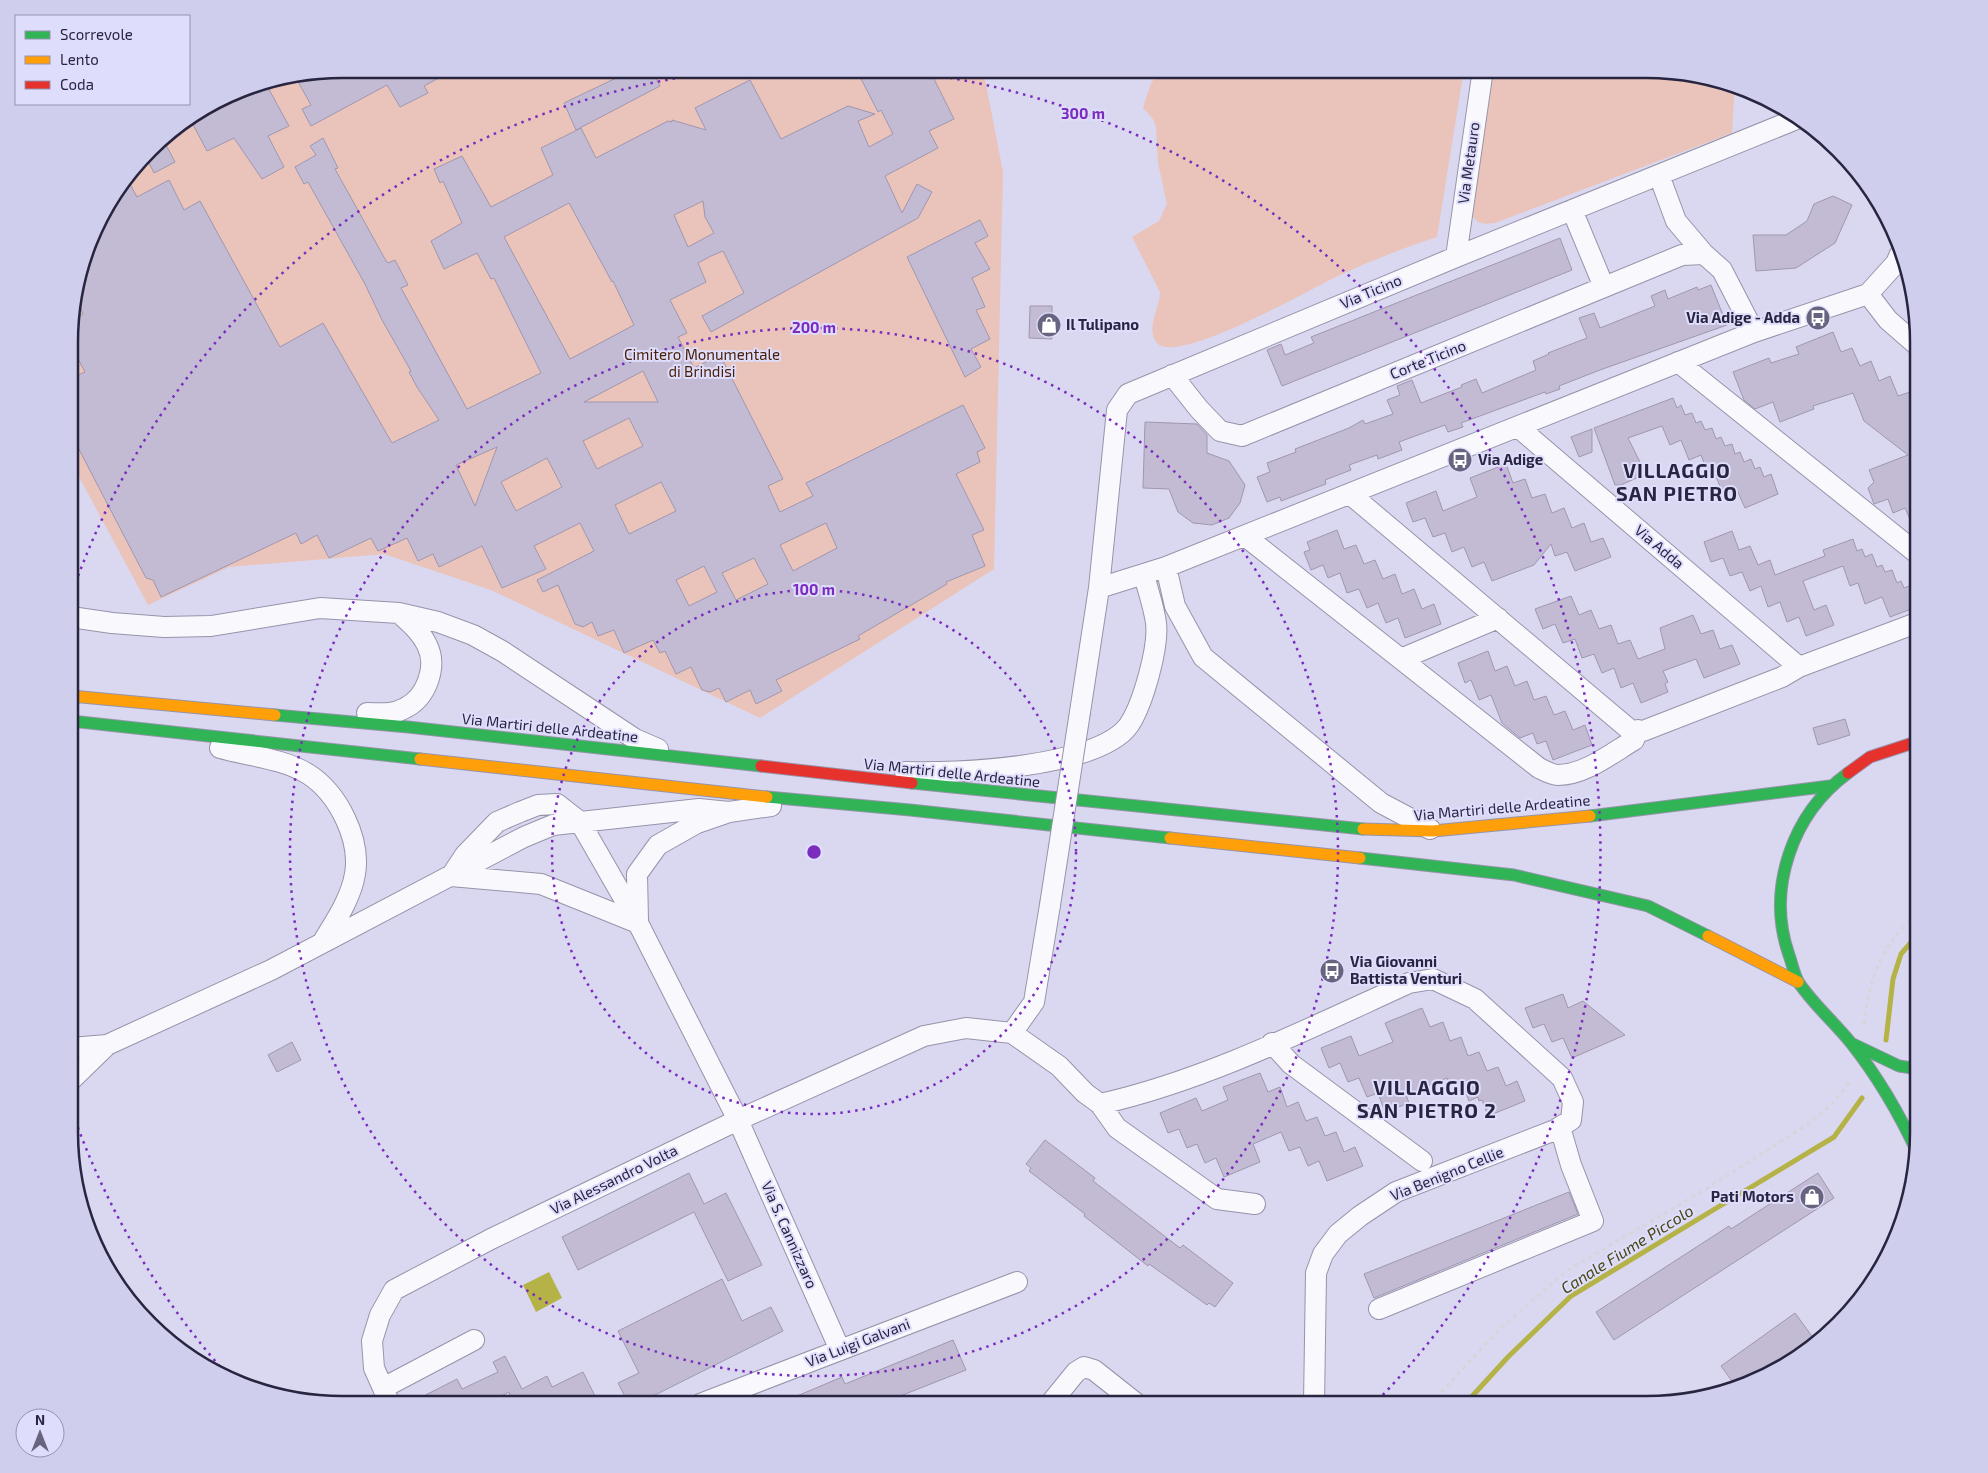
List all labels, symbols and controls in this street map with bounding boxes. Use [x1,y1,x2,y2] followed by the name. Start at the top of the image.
[15,15,190,105] legend
[60,25,133,43] text: Scorrevole
[60,50,99,68] text: Lento
[60,75,94,93] text: Coda
[1061,104,1105,122] text: 300 m
[1453,121,1483,205] street label: Via Metauro
[1337,270,1404,312] street label: Via Ticino
[1805,305,1831,331] bus stop icon: Via Adige - Adda
[1686,308,1800,326] place label: Via Adige - Adda
[1036,312,1062,338] shop icon: Il Tulipano
[1066,315,1139,333] place label: Il Tulipano
[792,318,836,336] text: 200 m
[1387,336,1468,383] street label: Corte Ticino
[624,345,780,380] park label: Cimitero Monumentale di Brindisi
[1447,447,1473,473] bus stop icon: Via Adige
[1478,450,1543,468] place label: Via Adige
[1616,458,1738,505] district label: VILLAGGIO SAN PIETRO
[1631,520,1688,572] street label: Via Adda
[793,580,835,598] text: 100 m
[461,709,639,745] street label: Via Martiri delle Ardeatine
[863,754,1041,790] street label: Via Martiri delle Ardeatine
[1413,790,1591,824] street label: Via Martiri delle Ardeatine
[805,843,823,861] centre of rings
[1350,952,1462,987] place label: Via Giovanni Battista Venturi
[1319,958,1345,984] bus stop icon: Via Giovanni Battista Venturi
[1357,1075,1497,1122] district label: VILLAGGIO SAN PIETRO 2
[547,1140,680,1218] street label: Via Alessandro Volta
[1387,1142,1506,1204] street label: Via Benigno Cellie
[758,1178,822,1291] street label: Via S. Cannizzaro
[1799,1184,1825,1210] shop icon: Pati Motors
[1711,1187,1794,1205] place label: Pati Motors
[1557,1200,1696,1297] water label: Canale Fiume Piccolo
[803,1314,912,1370] street label: Via Luigi Galvani
[15,1408,65,1458] north arrow
[35,1411,45,1428] text: N

